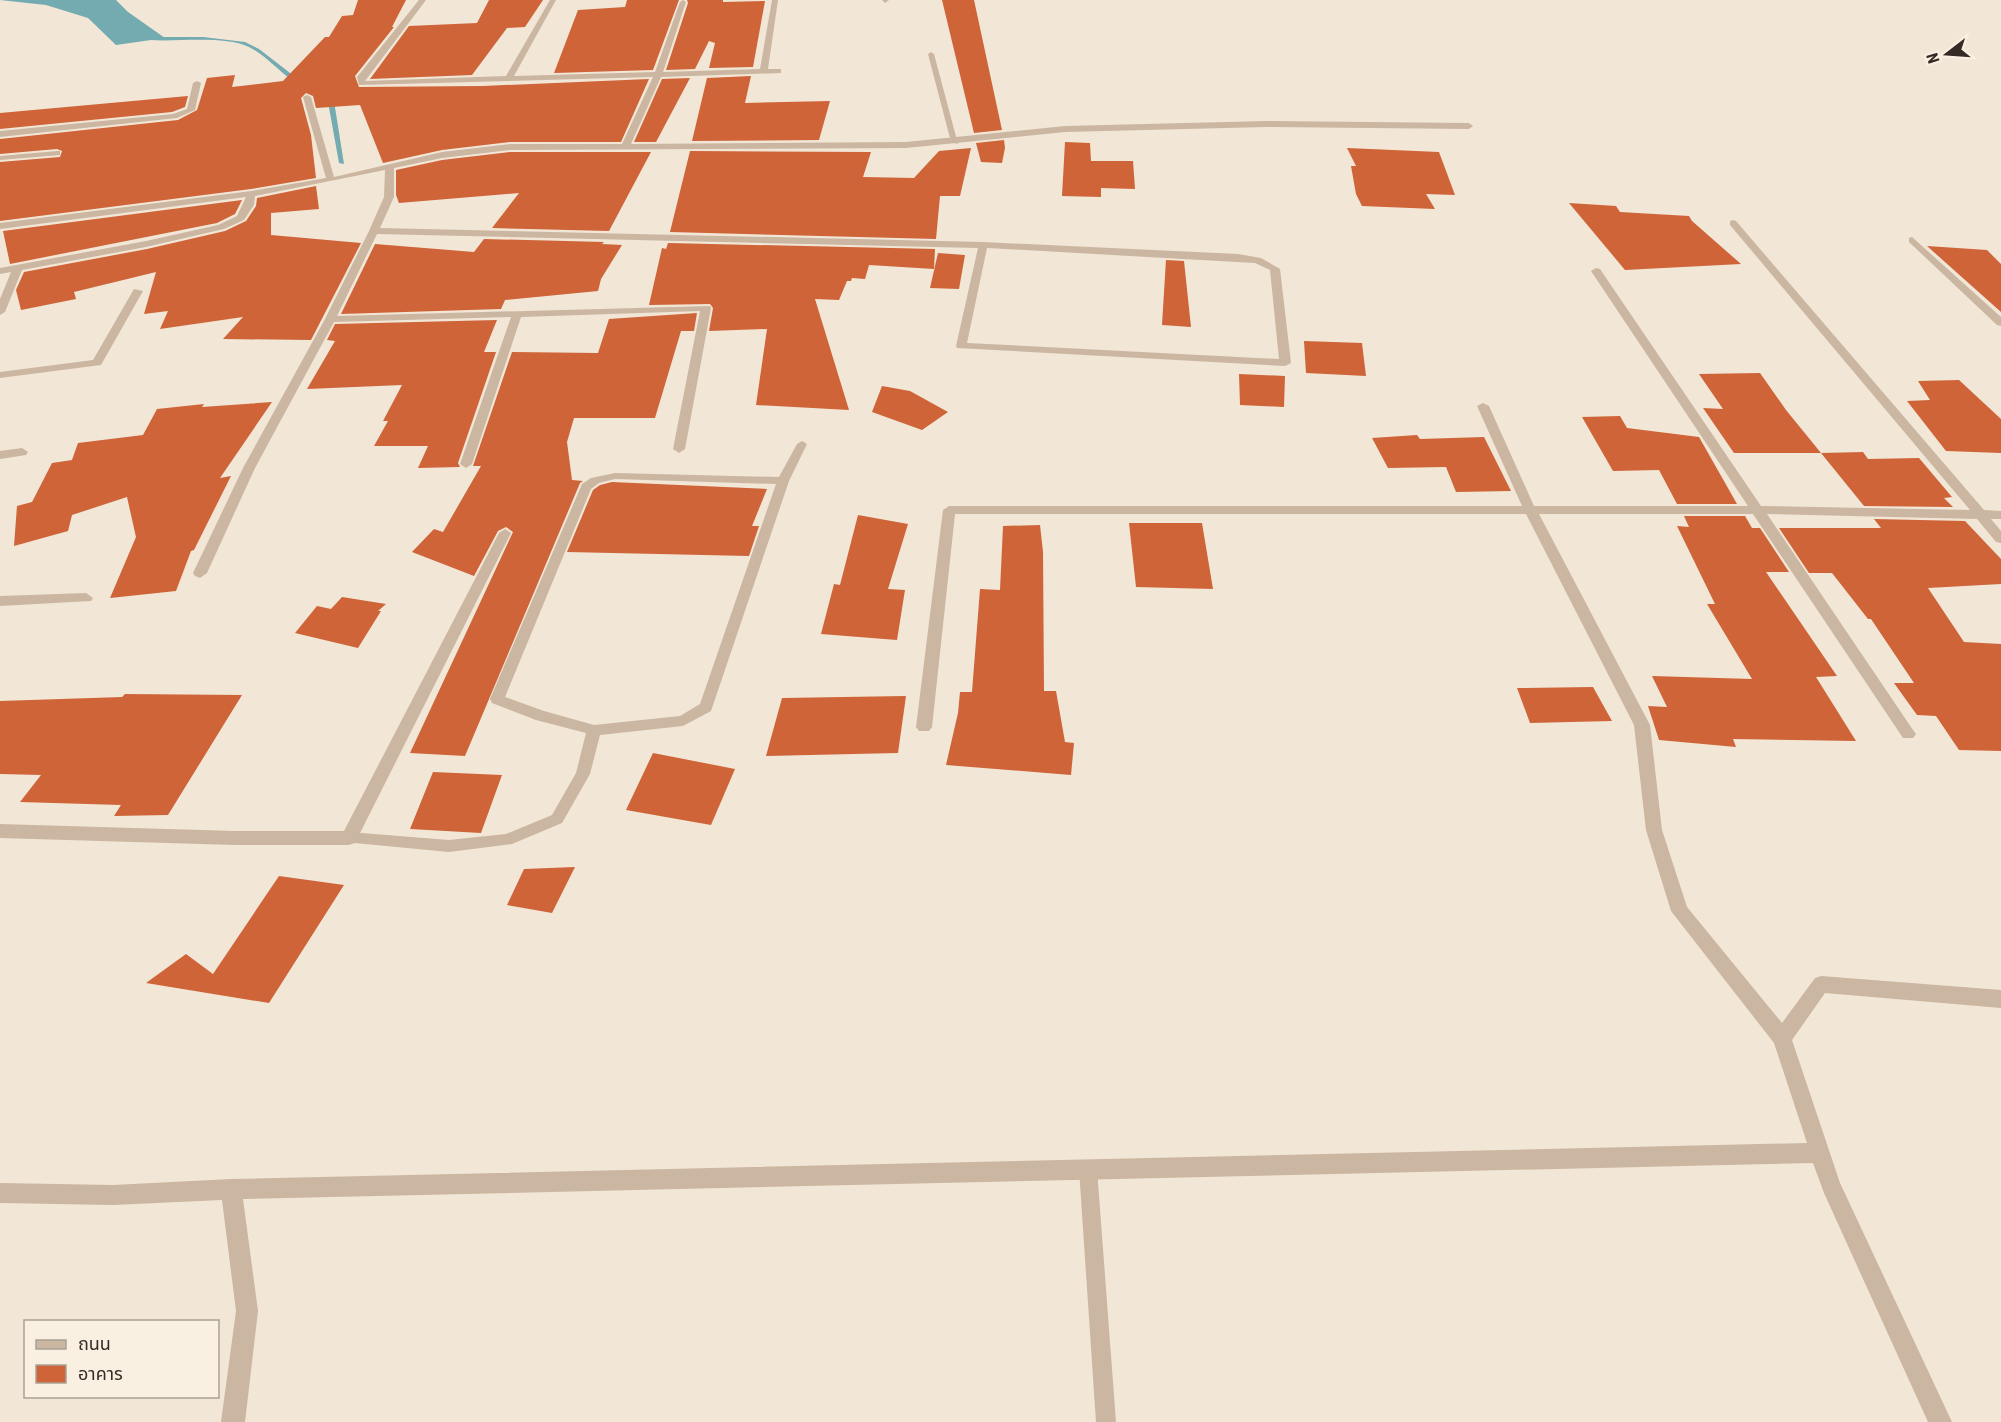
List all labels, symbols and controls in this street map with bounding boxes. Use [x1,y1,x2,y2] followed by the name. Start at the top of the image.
[1917,24,1977,84] north arrow
[1923,51,1944,66] text: N
[24,1320,219,1398] legend
[78,1333,111,1354] text: ถนน
[78,1363,123,1384] text: อาคาร

